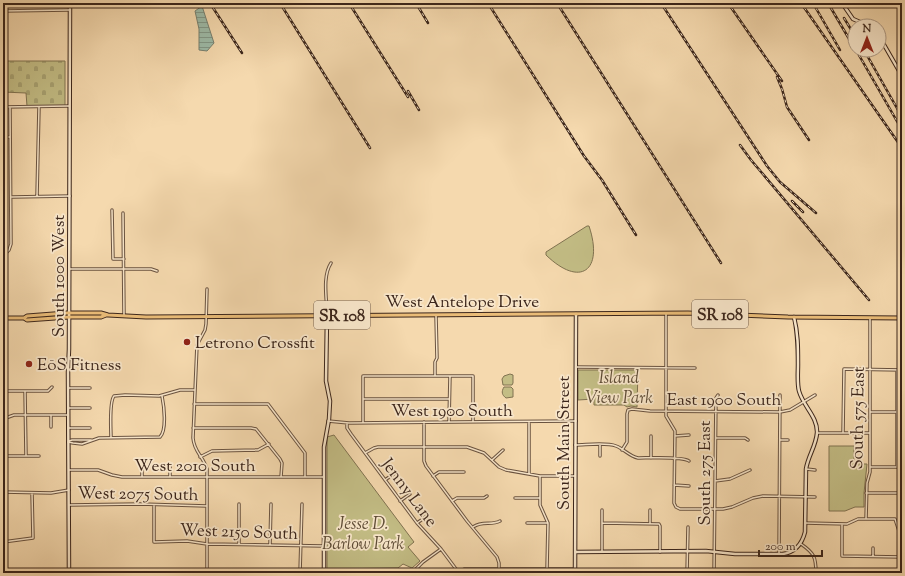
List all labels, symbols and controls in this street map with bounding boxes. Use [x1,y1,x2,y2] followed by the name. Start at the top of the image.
[847,18,887,58] north arrow
[862,21,872,37] text: N
[48,215,72,337] street label: South 1000 West
[385,291,539,315] street label: West Antelope Drive
[692,300,748,328] road number: SR 108
[314,301,370,329] road number: SR 108
[195,332,315,356] place label: Letrono Crossfit
[182,337,192,347] marker: Letrono Crossfit
[37,354,122,378] place label: EōS Fitness
[24,359,34,369] marker: EōS Fitness
[846,366,872,470] street label: South 575 East
[585,367,653,411] park label: Island View Park
[553,376,577,510] street label: South Main Street
[667,389,781,413] street label: East 1900 South
[391,400,513,424] street label: West 1900 South
[694,420,718,526] street label: South 275 East
[374,453,442,533] street label: Jenny Lane
[134,455,256,479] street label: West 2010 South
[77,482,199,508] street label: West 2075 South
[322,513,404,557] park label: Jesse D. Barlow Park
[179,519,299,547] street label: West 2150 South
[759,532,822,558] scale bar
[765,538,796,556] text: 200 m

